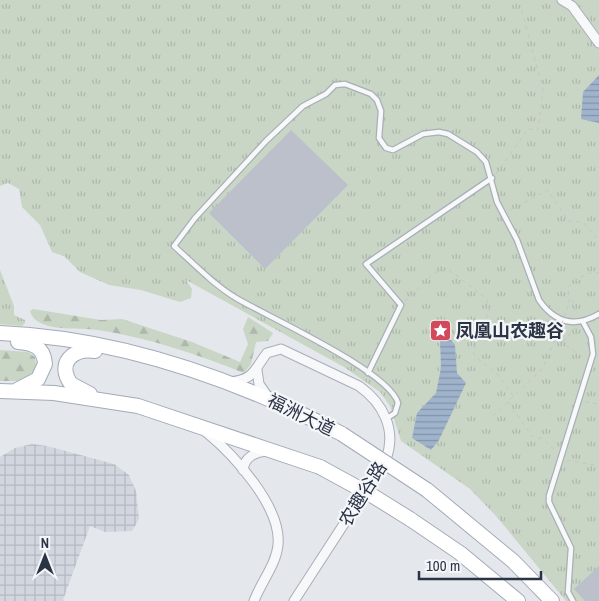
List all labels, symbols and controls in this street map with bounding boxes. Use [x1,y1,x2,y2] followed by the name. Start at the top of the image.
[456,318,564,343] place label: 凤凰山农趣谷
[428,319,452,343] place icon: 凤凰山农趣谷
[263,388,339,442] street label: 福洲大道
[333,457,392,531] street label: 农趣谷路
[20,531,70,581] north arrow
[41,534,49,552] text: N
[419,548,542,580] scale bar
[426,555,460,576] text: 100 m

